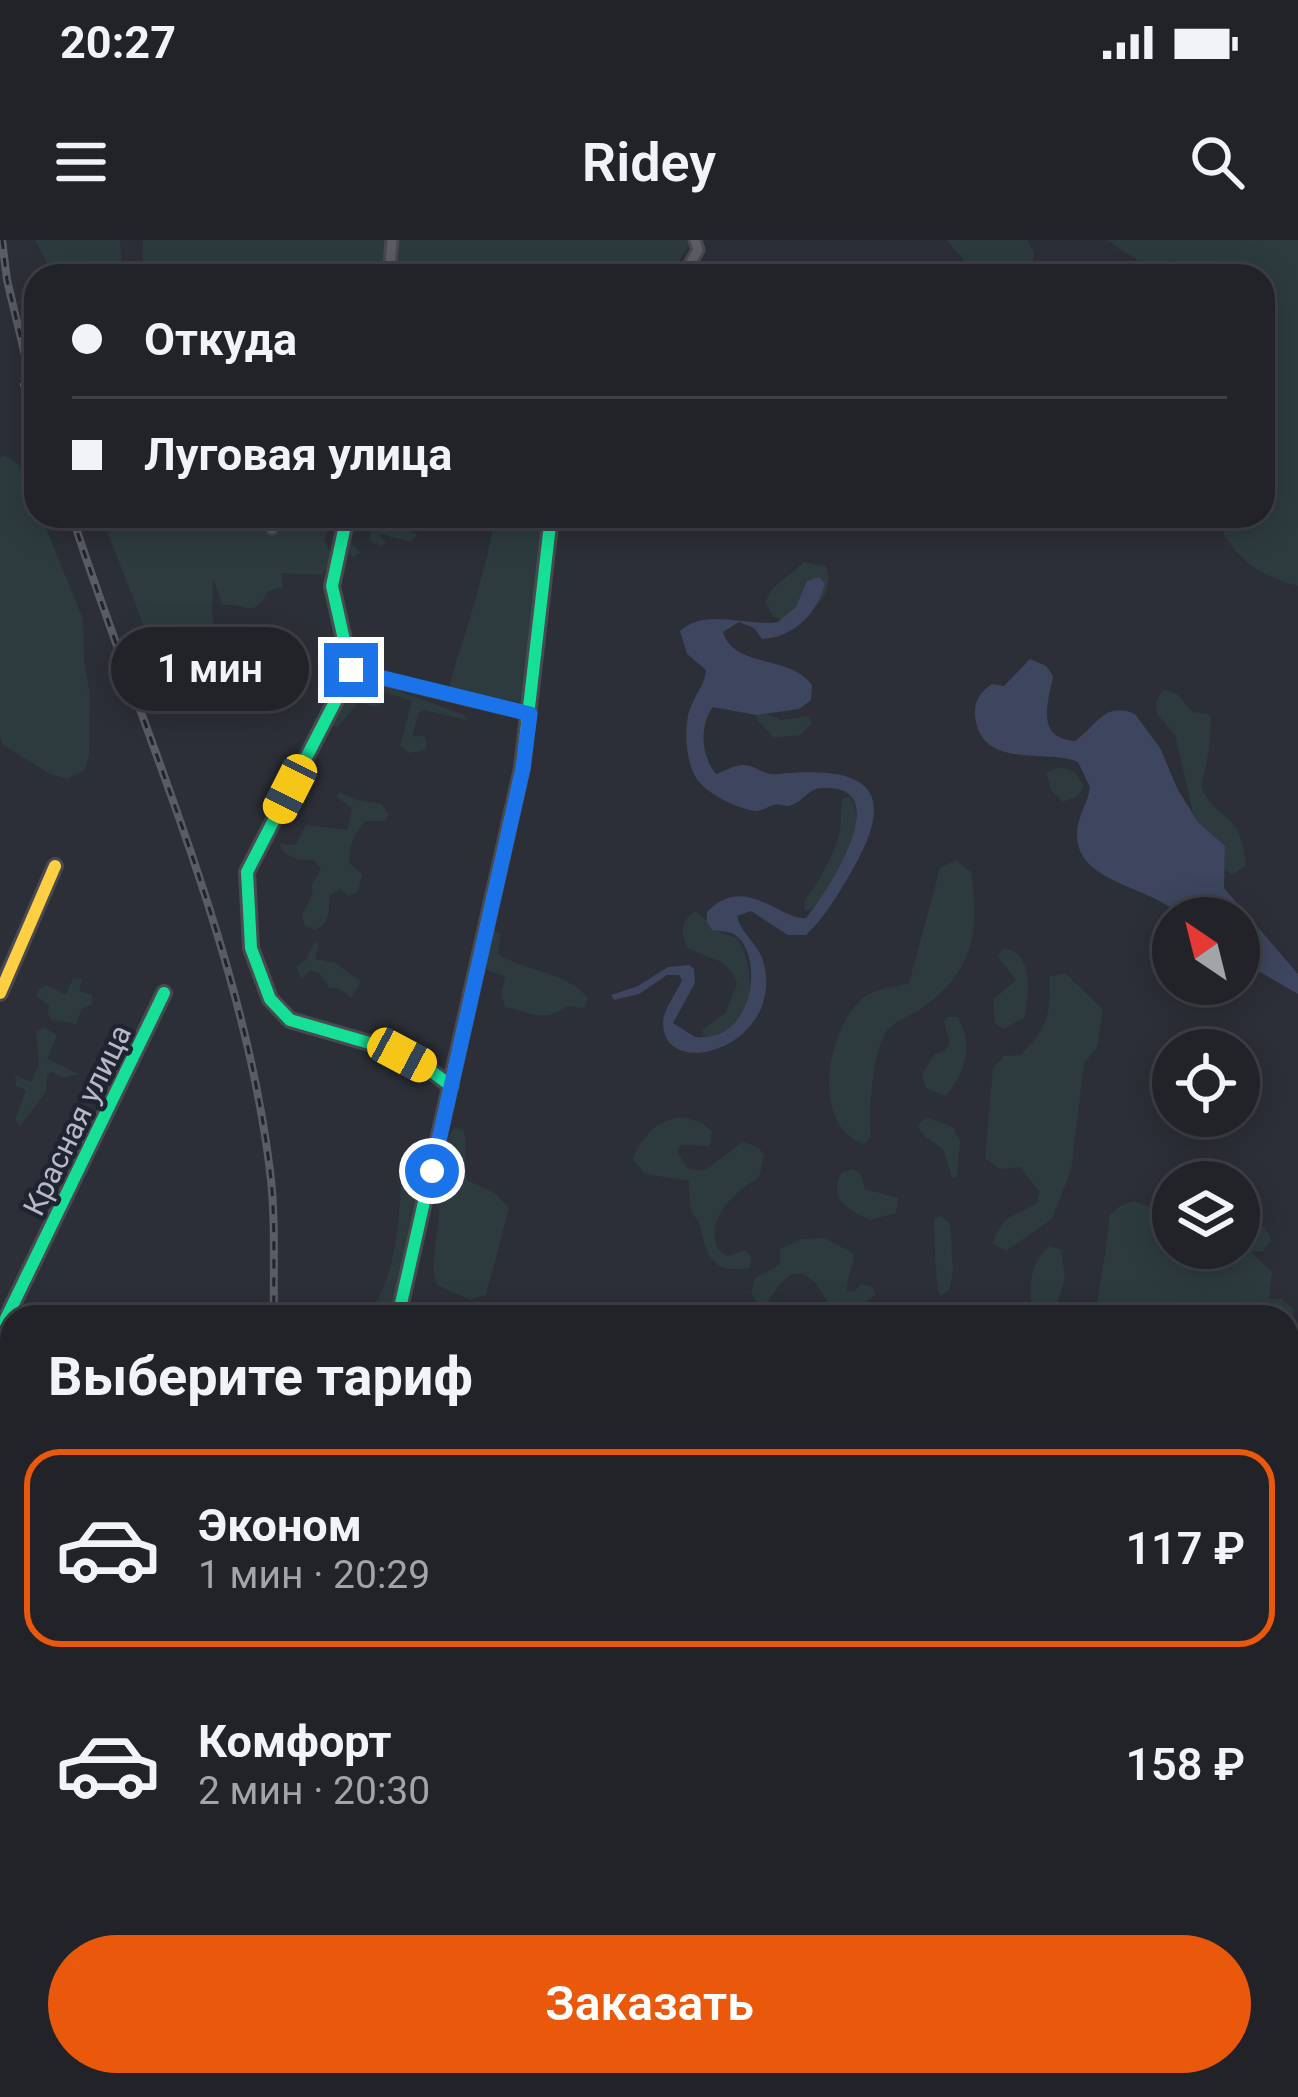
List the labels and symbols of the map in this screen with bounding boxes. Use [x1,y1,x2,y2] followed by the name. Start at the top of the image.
[111,628,309,712] callout: 1 мин
[324,643,378,697] route end
[258,749,322,829] car
[1152,897,1260,1005] north arrow
[16,1019,138,1221] street label: Красная улица
[362,1022,442,1088] car
[405,1144,459,1198] route start

